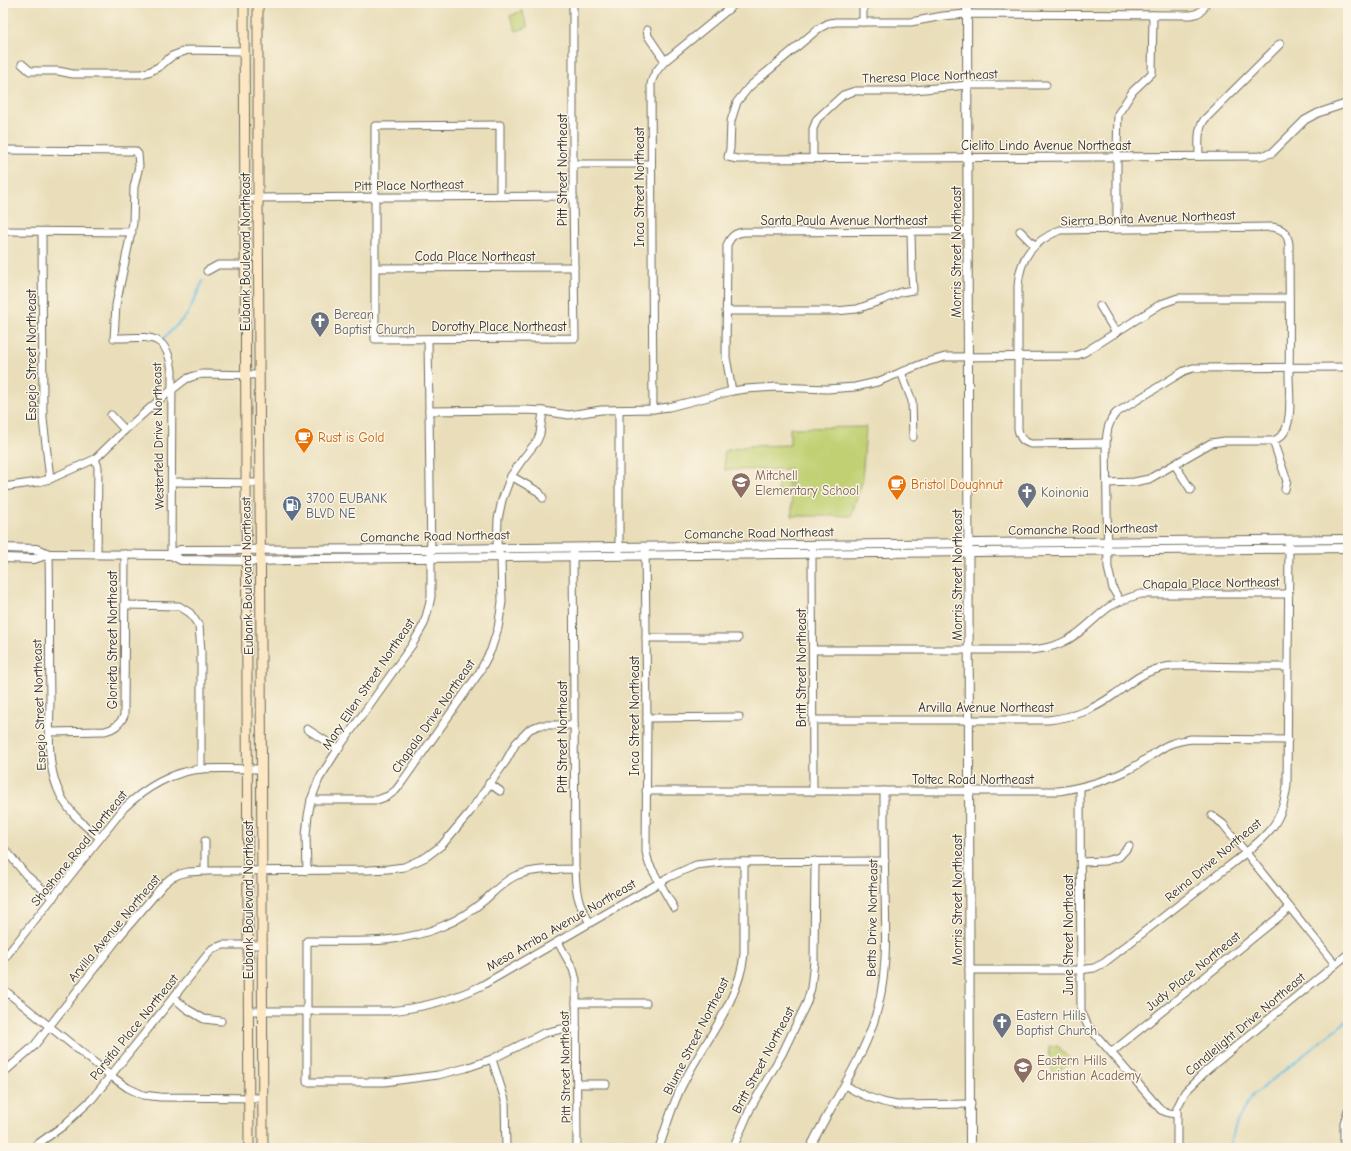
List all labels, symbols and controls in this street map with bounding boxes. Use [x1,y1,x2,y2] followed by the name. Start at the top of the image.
[862,66,999,86] street label: Theresa Place Northeast
[555,112,570,226] street label: Pitt Street Northeast
[632,126,647,247] street label: Inca Street Northeast
[961,138,1132,153] street label: Cielito Lindo Avenue Northeast
[238,172,253,331] street label: Eubank Boulevard Northeast
[354,177,465,193] street label: Pitt Place Northeast
[949,185,964,318] street label: Morris Street Northeast
[1060,207,1237,229] street label: Sierra Bonita Avenue Northeast
[761,213,929,228] street label: Santa Paula Avenue Northeast
[415,249,536,264] street label: Coda Place Northeast
[24,288,39,421] street label: Espejo Street Northeast
[334,307,415,337] place label: Berean Baptist Church
[309,310,331,338] church icon: Berean Baptist Church
[431,319,568,334] street label: Dorothy Place Northeast
[149,361,167,510] street label: Westerfeld Drive Northeast
[293,426,315,454] cafe icon: Rust is Gold
[318,430,384,445] place label: Rust is Gold
[755,468,859,498] place label: Mitchell Elementary School
[730,471,752,499] school or university icon: Mitchell Elementary School
[886,473,908,501] cafe icon: Bristol Doughnut
[911,477,1004,492] place label: Bristol Doughnut
[1016,481,1038,509] church icon: Koinonia
[1041,485,1089,500] place label: Koinonia
[306,491,388,521] place label: 3700 EUBANK BLVD NE
[281,494,303,522] fuel station icon: 3700 EUBANK BLVD NE
[238,495,256,655] street label: Eubank Boulevard Northeast
[950,508,965,641] street label: Morris Street Northeast
[1008,520,1159,538] street label: Comanche Road Northeast
[684,524,835,542] street label: Comanche Road Northeast
[360,527,511,545] street label: Comanche Road Northeast
[105,569,120,709] street label: Glorieta Street Northeast
[1143,574,1281,592] street label: Chapala Place Northeast
[794,607,809,727] street label: Britt Street Northeast
[318,614,418,752] street label: Mary Ellen Street Northeast
[29,638,49,771] street label: Espejo Street Northeast
[388,655,479,776] street label: Chapala Drive Northeast
[627,655,642,776] street label: Inca Street Northeast
[555,679,570,793] street label: Pitt Street Northeast
[918,700,1055,715] street label: Arvilla Avenue Northeast
[912,772,1035,787] street label: Toltec Road Northeast
[28,786,131,909] street label: Shoshone Road Northeast
[1162,814,1265,905] street label: Reina Drive Northeast
[241,820,256,979] street label: Eubank Boulevard Northeast
[950,833,965,966] street label: Morris Street Northeast
[863,858,881,977] street label: Betts Drive Northeast
[65,870,164,985] street label: Arvilla Avenue Northeast
[1061,873,1076,996] street label: June Street Northeast
[484,875,640,974] street label: Mesa Arriba Avenue Northeast
[1143,927,1244,1014] street label: Judy Place Northeast
[1182,969,1309,1079] street label: Candlelight Drive Northeast
[87,970,182,1083] street label: Parsifal Place Northeast
[660,974,733,1097] street label: Blume Street Northeast
[729,1003,798,1116] street label: Britt Street Northeast
[1016,1008,1097,1038] place label: Eastern Hills Baptist Church
[556,1009,573,1123] street label: Pitt Street Northeast
[991,1011,1013,1039] church icon: Eastern Hills Baptist Church
[1037,1053,1141,1083] place label: Eastern Hills Christian Academy
[1012,1056,1034,1084] school or university icon: Eastern Hills Christian Academy

